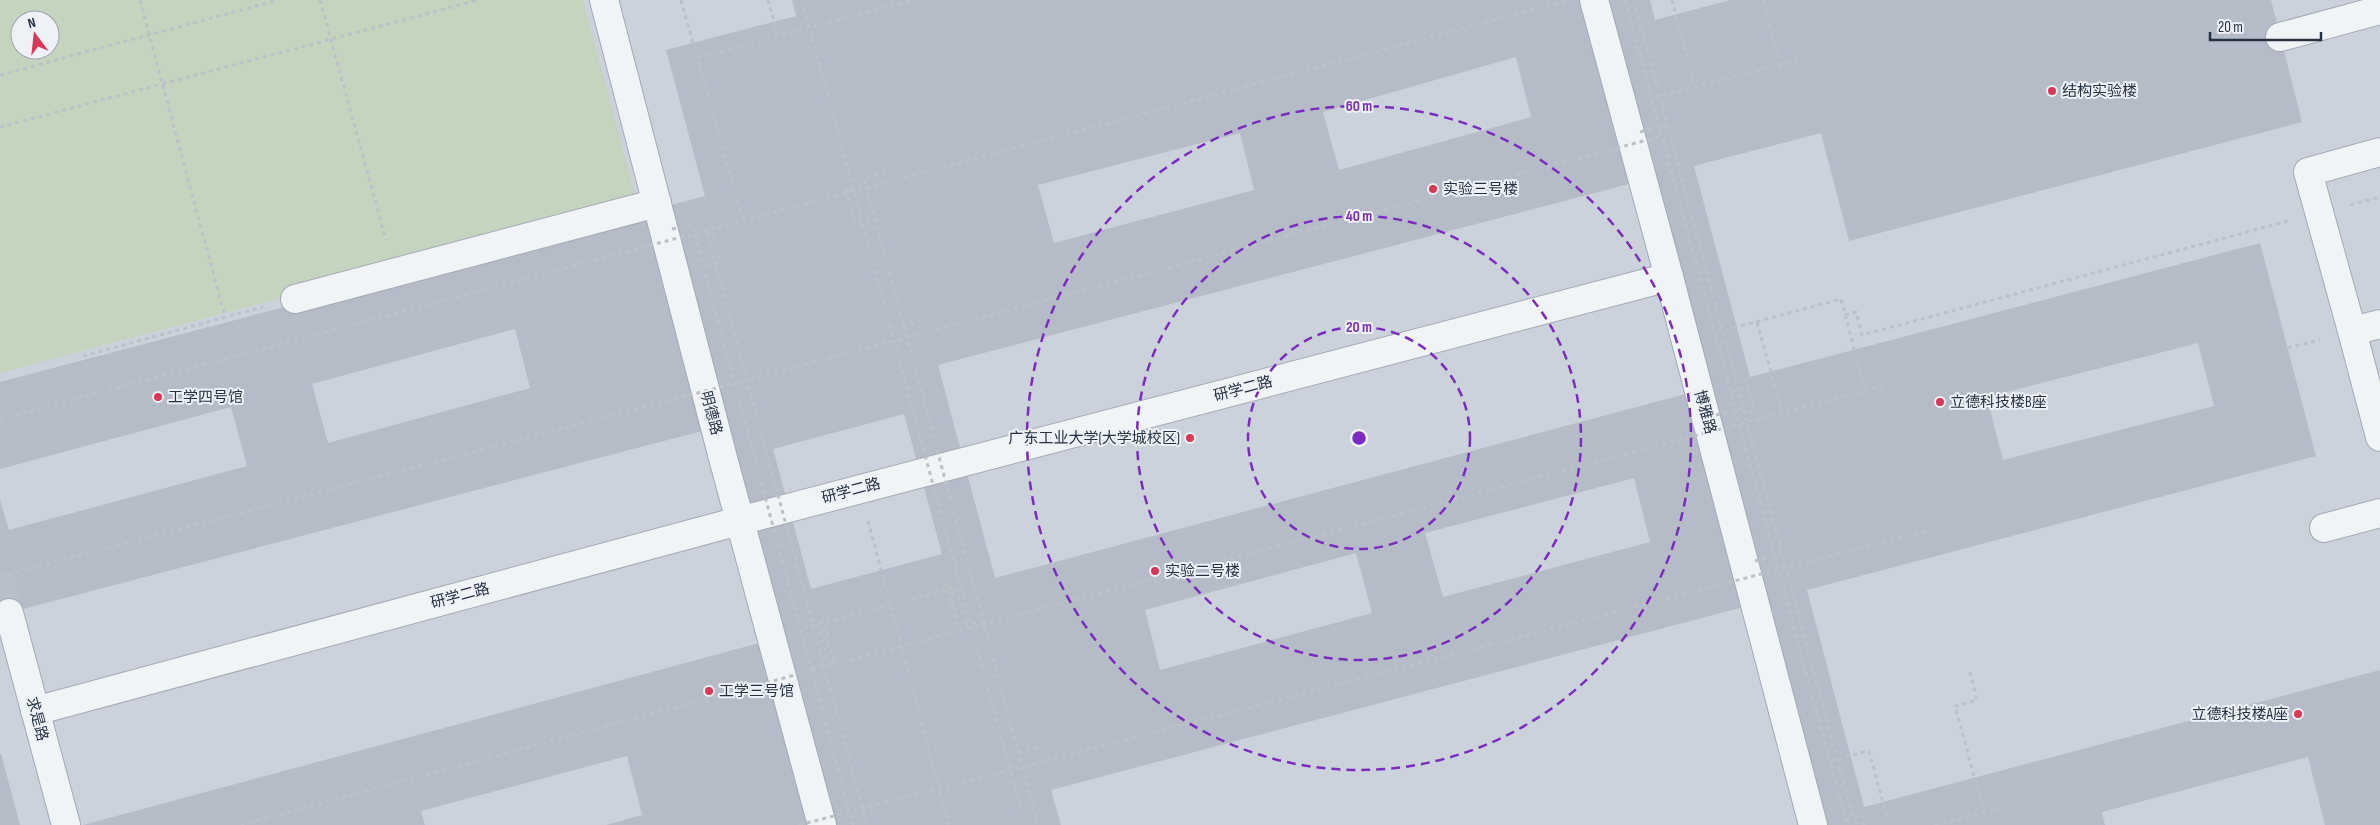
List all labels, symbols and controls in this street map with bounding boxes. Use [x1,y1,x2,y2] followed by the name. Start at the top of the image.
[10,10,60,60] north arrow
[2210,10,2321,42] scale bar
[26,14,38,32] text: N
[2218,18,2243,37] text: 20 m
[2062,82,2137,101] place label: 结构实验楼
[2046,85,2058,97] marker: 结构实验楼
[1346,97,1372,116] text: 60 m
[1443,180,1518,199] place label: 实验三号楼
[1427,183,1439,195] marker: 实验三号楼
[1346,207,1372,226] text: 40 m
[1346,318,1372,337] text: 20 m
[1212,372,1274,406] street label: 研学二路
[168,388,243,407] place label: 工学四号馆
[1690,388,1720,436] street label: 博雅路
[696,389,726,437] street label: 明德路
[152,391,164,403] marker: 工学四号馆
[1950,393,2047,412] place label: 立德科技楼B座
[1934,396,1946,408] marker: 立德科技楼B座
[1009,429,1180,448] place label: 广东工业大学(大学城校区)
[1350,429,1368,447] centre of rings
[1184,432,1196,444] marker: 广东工业大学(大学城校区)
[820,474,882,508] street label: 研学二路
[1165,562,1240,581] place label: 实验二号楼
[1149,565,1161,577] marker: 实验二号楼
[429,579,491,613] street label: 研学二路
[719,682,794,701] place label: 工学三号馆
[703,685,715,697] marker: 工学三号馆
[22,695,52,743] street label: 求是路
[2192,705,2288,724] place label: 立德科技楼A座
[2292,708,2304,720] marker: 立德科技楼A座

